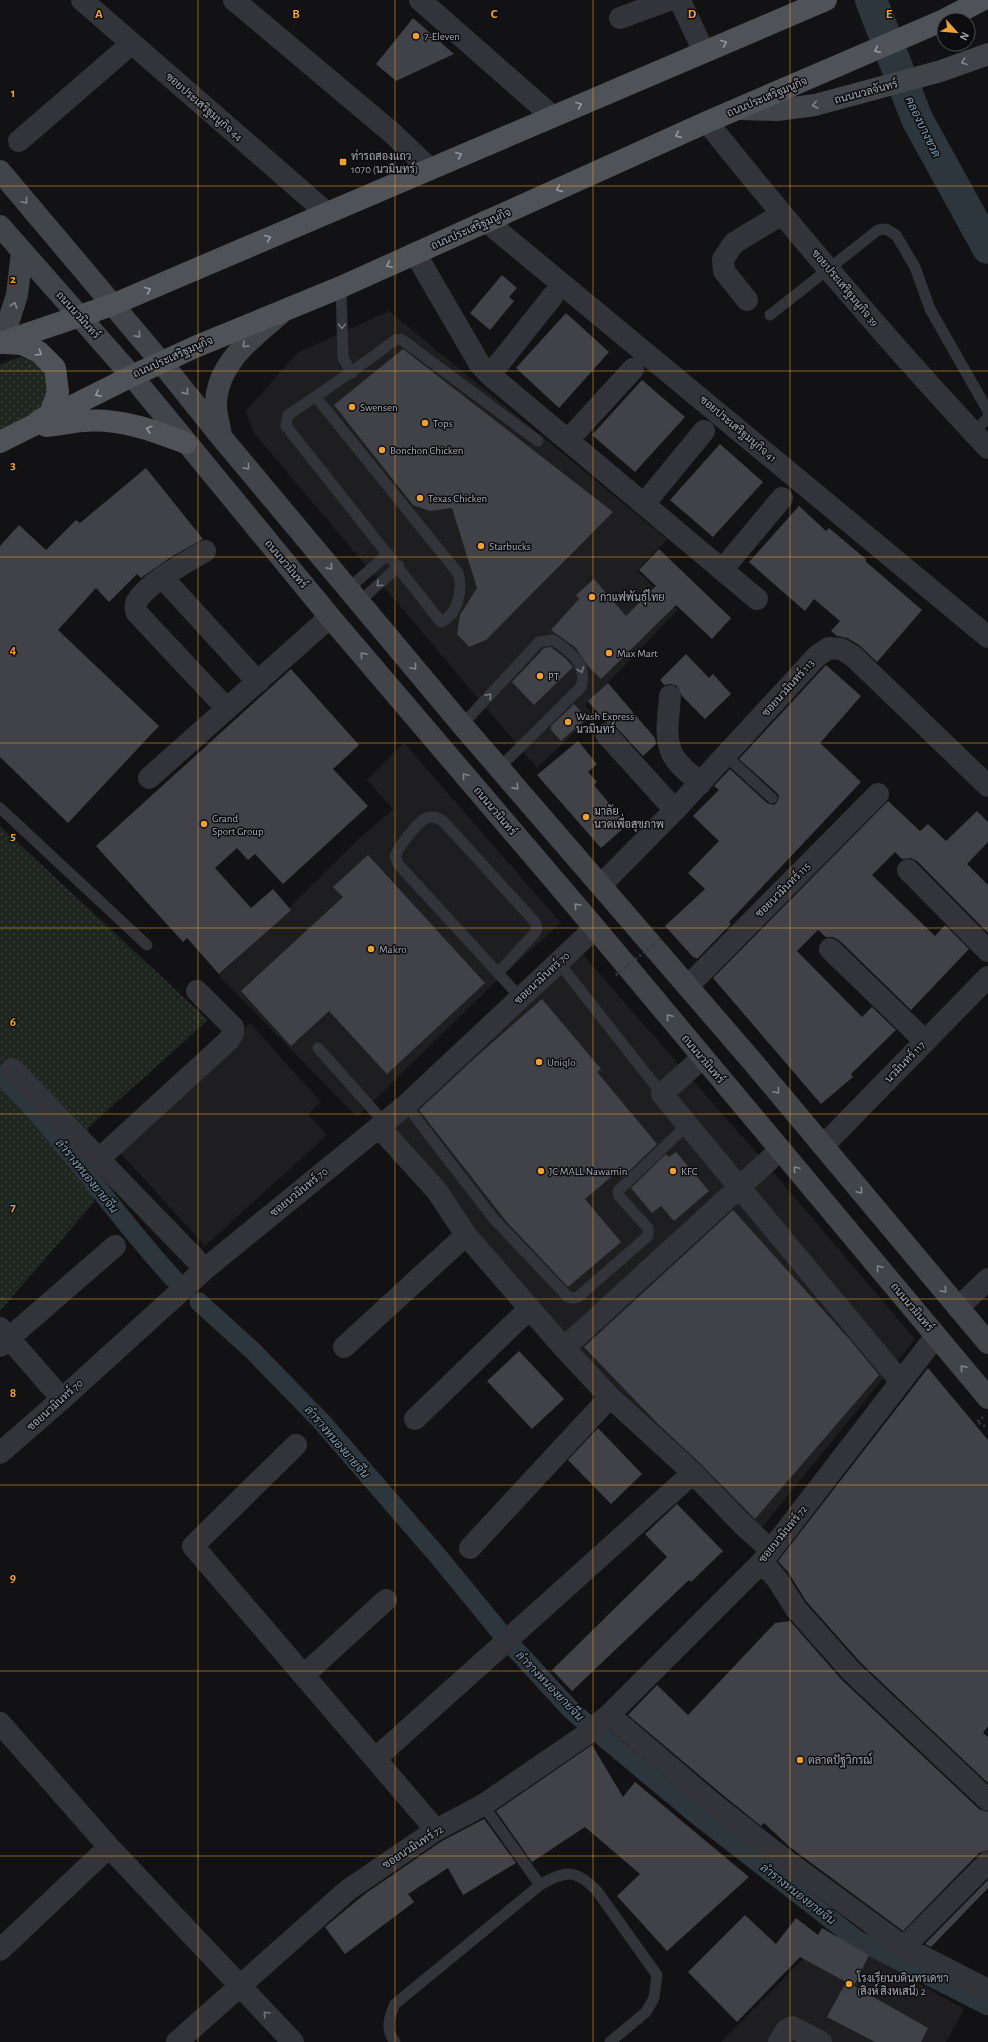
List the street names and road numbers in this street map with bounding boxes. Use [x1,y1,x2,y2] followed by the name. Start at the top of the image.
[162,70,245,145] street label: ซอยประเสริฐมนูกิจ 44
[725,74,810,121] street label: ถนนประเสริฐมนูกิจ
[832,75,899,106] street label: ถนนนวลจันทร์
[429,206,513,253] street label: ถนนประเสริฐมนูกิจ
[808,247,881,330] street label: ซอยประเสริฐมนูกิจ 39
[54,287,104,341] street label: ถนนนวมินทร์
[131,334,215,381] street label: ถนนประเสริฐมนูกิจ
[696,393,779,466] street label: ซอยประเสริฐมนูกิจ 41
[263,536,312,590] street label: ถนนนวมินทร์
[757,655,817,719] street label: ซอยนวมินทร์ 113
[472,783,521,837] street label: ถนนนวมินทร์
[751,858,813,920] street label: ซอยนวมินทร์ 115
[510,948,572,1006] street label: ซอยนวมินทร์ 70
[680,1031,729,1085] street label: ถนนนวมินทร์
[881,1037,928,1085] street label: นวมินทร์ 117
[266,1163,330,1219] street label: ซอยนวมินทร์ 70
[889,1279,938,1333] street label: ถนนนวมินทร์
[23,1375,85,1433] street label: ซอยนวมินทร์ 70
[754,1501,809,1565] street label: ซอยนวมินทร์ 72
[379,1821,445,1871] street label: ซอยนวมินทร์ 72

